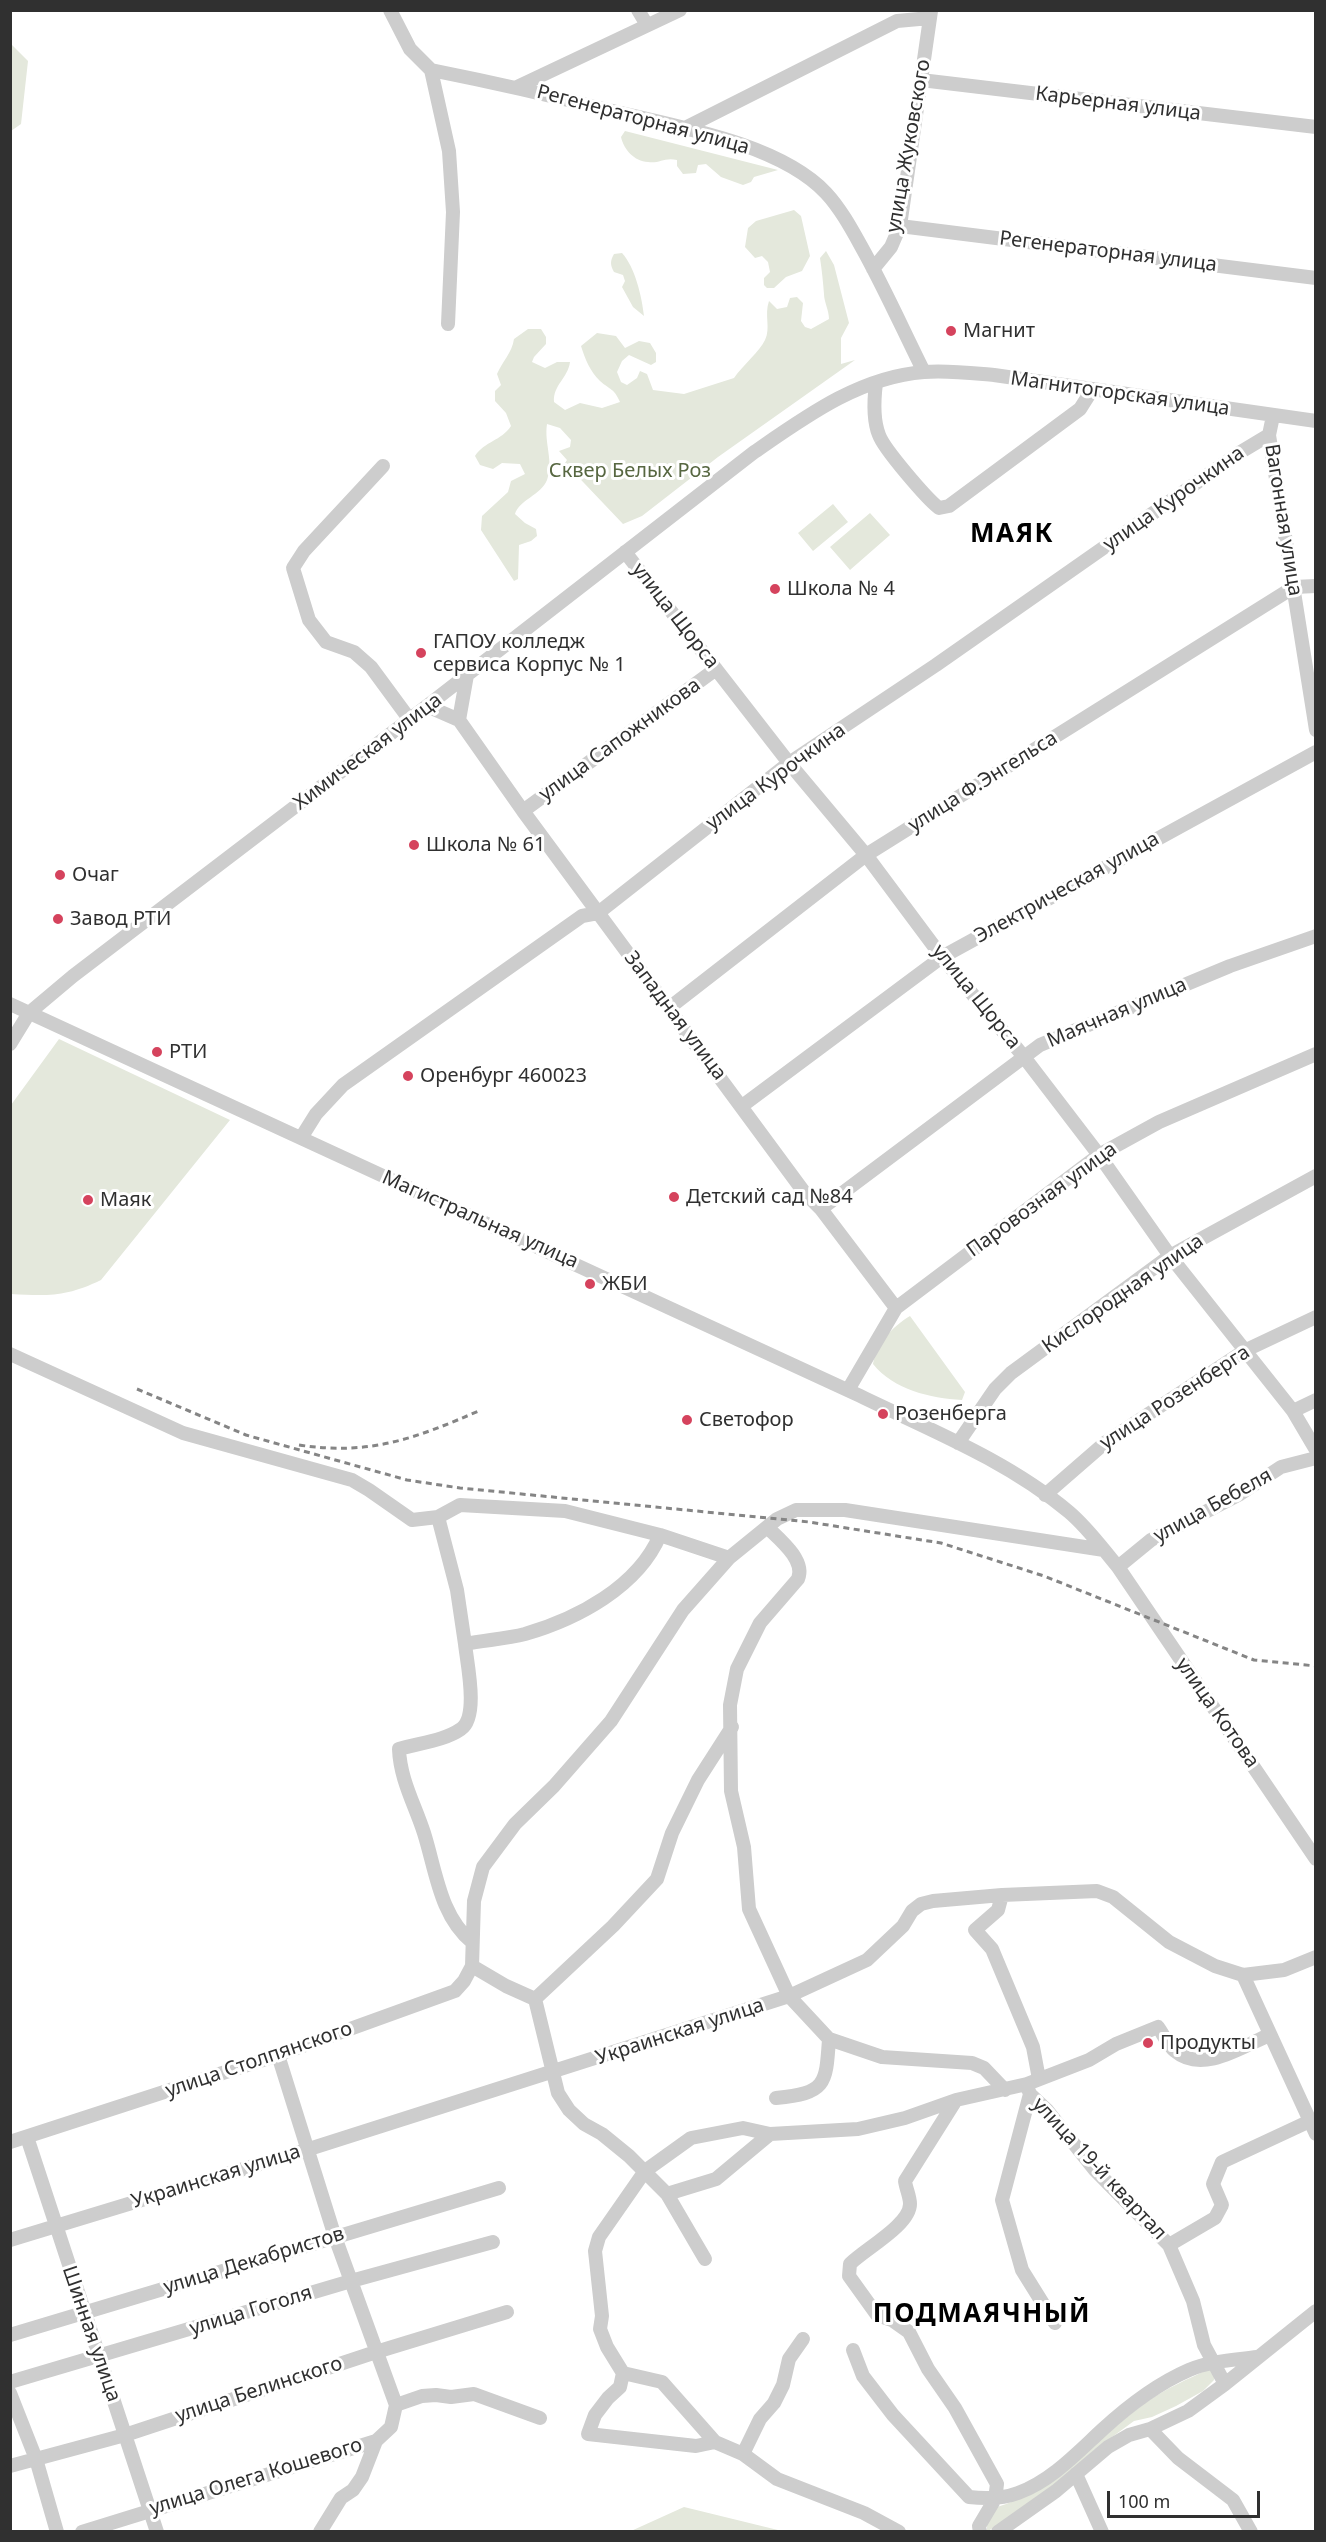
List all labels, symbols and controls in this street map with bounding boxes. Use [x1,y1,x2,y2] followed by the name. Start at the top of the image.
[882,57,936,235] street label: улица Жуковского
[534,80,752,160] street label: Регенераторная улица
[1034,82,1202,126] street label: Карьерная улица
[998,227,1218,277] street label: Регенераторная улица
[963,319,1035,343] place label: Магнит
[944,324,958,338] marker: Магнит
[1009,367,1231,421] street label: Магнитогорская улица
[1099,441,1249,557] street label: улица Курочкина
[1259,442,1307,598] street label: Вагонная улица
[549,459,711,483] park label: Сквер Белых Роз
[970,519,1054,551] district label: МАЯК
[626,558,724,674] street label: улица Щорса
[787,577,895,601] place label: Школа № 4
[768,582,782,596] marker: Школа № 4
[433,630,626,677] place label: ГАПОУ колледж сервиса Корпус № 1
[414,646,428,660] marker: ГАПОУ колледж сервиса Корпус № 1
[535,673,705,807] street label: улица Сапожникова
[289,688,447,816] street label: Химическая улица
[702,718,850,836] street label: улица Курочкина
[904,726,1062,838] street label: улица Ф.Энгельса
[970,827,1164,949] street label: Электрическая улица
[426,833,545,857] place label: Школа № 61
[407,838,421,852] marker: Школа № 61
[72,863,119,887] place label: Очаг
[53,868,67,882] marker: Очаг
[70,907,171,931] place label: Завод РТИ
[51,912,65,926] marker: Завод РТИ
[927,940,1025,1054] street label: улица Щорса
[619,947,731,1085] street label: Западная улица
[1044,973,1190,1053] street label: Маячная улица
[169,1040,207,1064] place label: РТИ
[150,1045,164,1059] marker: РТИ
[420,1064,587,1088] place label: Оренбург 460023
[401,1069,415,1083] marker: Оренбург 460023
[962,1138,1122,1262] street label: Паровозная улица
[378,1166,582,1274] street label: Магистральная улица
[686,1185,853,1209] place label: Детский сад №84
[100,1188,151,1212] place label: Маяк
[667,1190,681,1204] marker: Детский сад №84
[81,1193,95,1207] marker: Маяк
[1038,1229,1208,1359] street label: Кислородная улица
[602,1272,647,1296] place label: ЖБИ
[583,1277,597,1291] marker: ЖБИ
[1096,1341,1254,1455] street label: улица Розенберга
[895,1402,1007,1426] place label: Розенберга
[876,1407,890,1421] marker: Розенберга
[699,1408,794,1432] place label: Светофор
[680,1413,694,1427] marker: Светофор
[1150,1464,1276,1548] street label: улица Бебеля
[1170,1653,1264,1773] street label: улица Котова
[593,1993,767,2071] street label: Украинская улица
[163,2017,355,2103] street label: улица Столпянского
[1160,2031,1256,2055] place label: Продукты
[1141,2036,1155,2050] marker: Продукты
[1027,2093,1171,2245] street label: улица 19-й квартал
[129,2140,303,2214] street label: Украинская улица
[161,2222,347,2300] street label: улица Декабристов
[56,2263,126,2405] street label: Шинная улица
[187,2281,315,2341] street label: улица Гоголя
[873,2299,1091,2331] district label: ПОДМАЯЧНЫЙ
[173,2352,345,2428] street label: улица Белинского
[147,2433,365,2521] street label: улица Олега Кошевого
[1110,2479,1263,2517] scale bar
[1118,2489,1170,2513] text: 100 m

